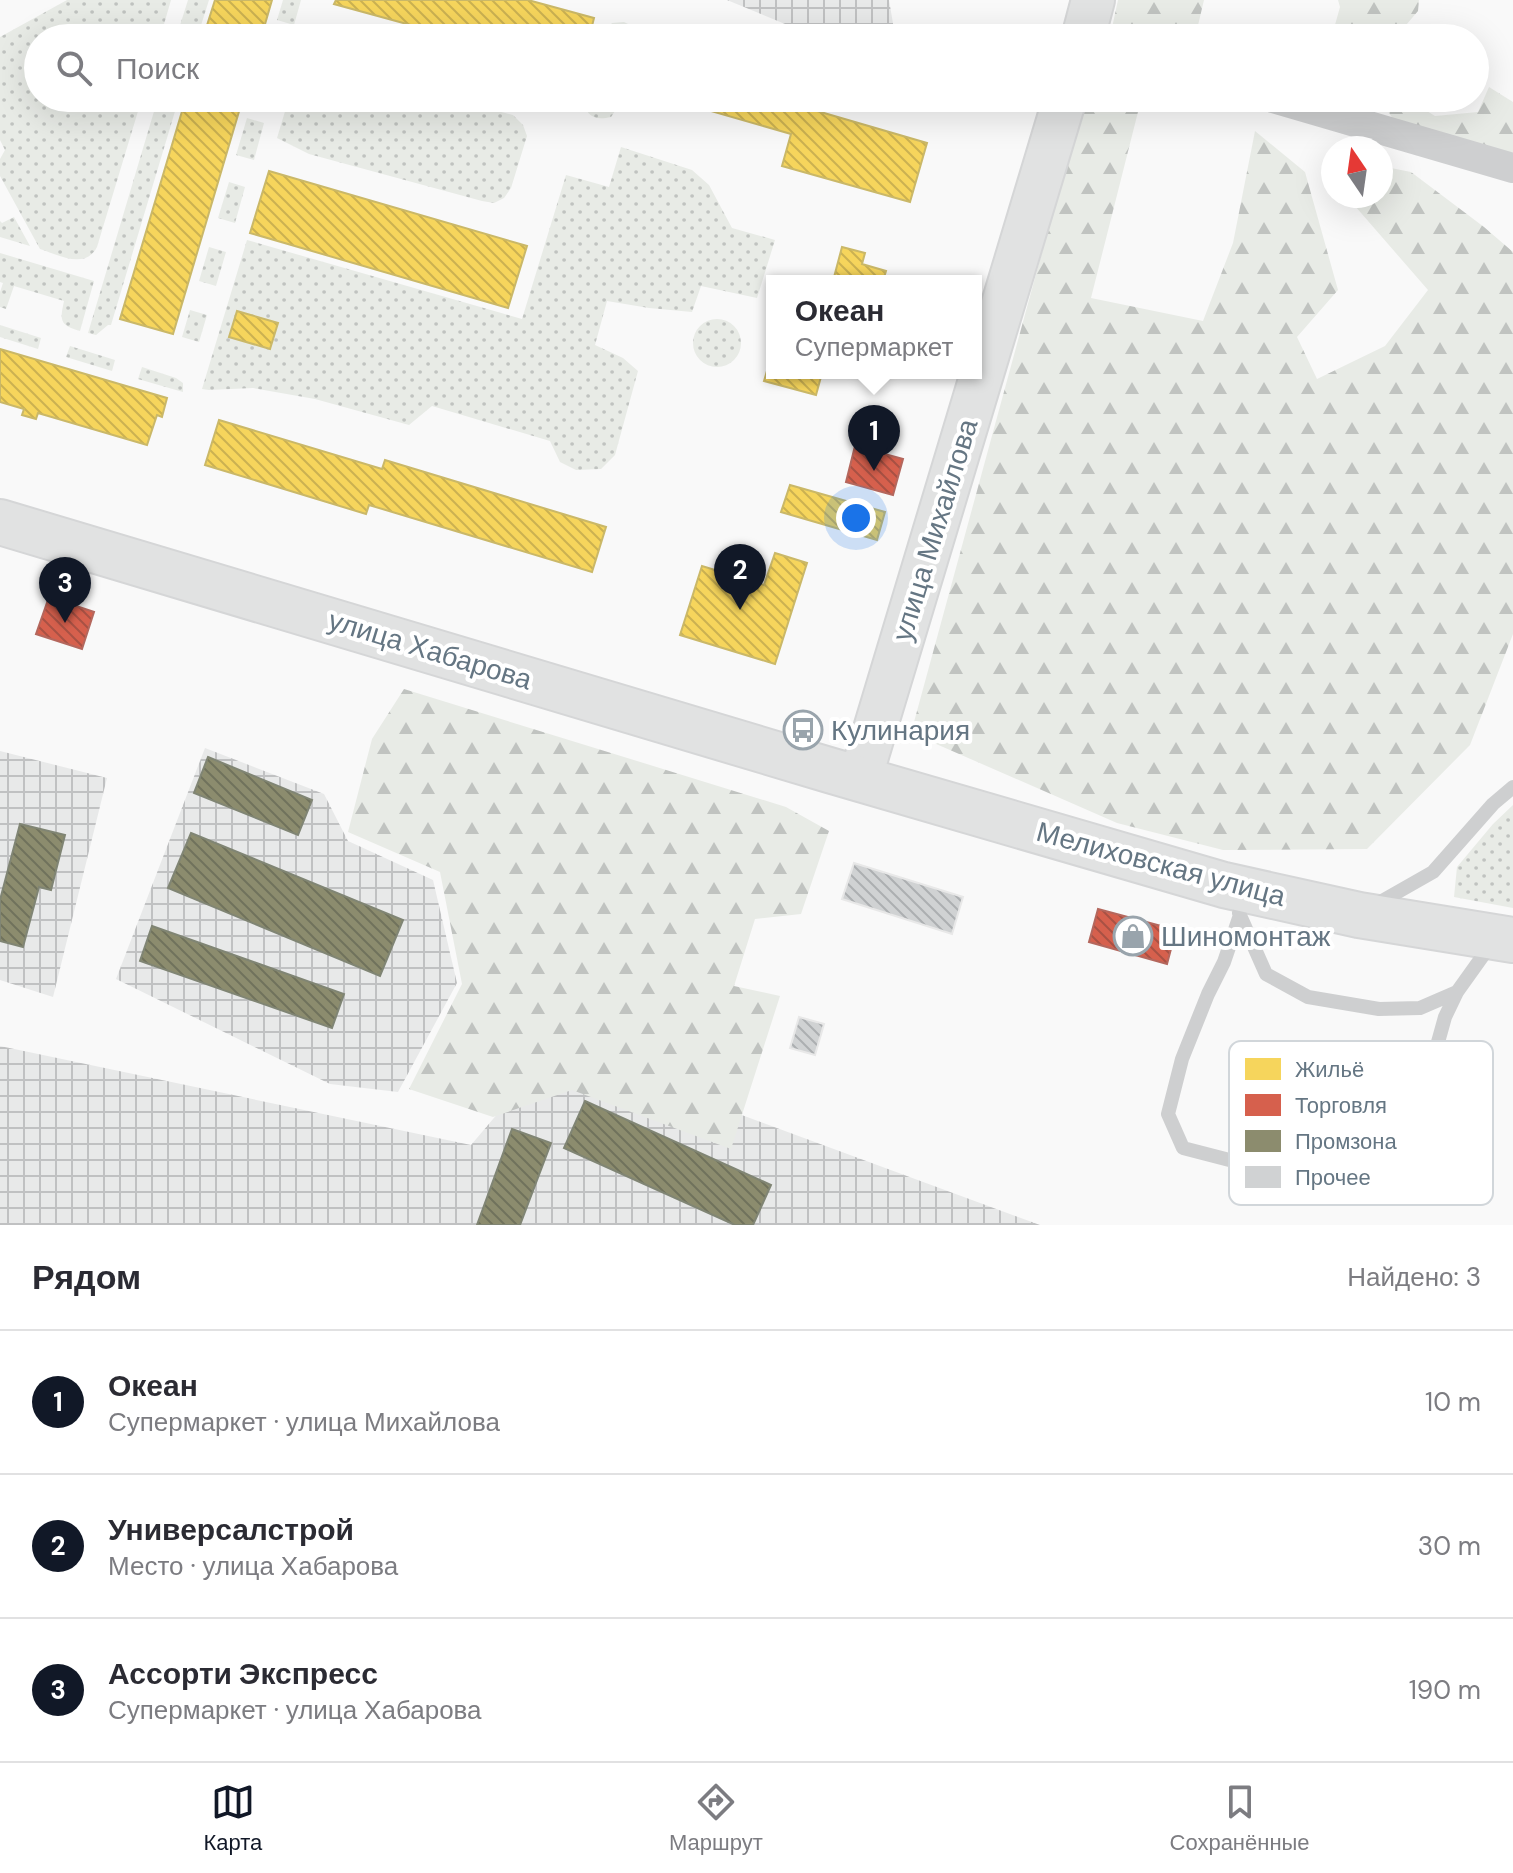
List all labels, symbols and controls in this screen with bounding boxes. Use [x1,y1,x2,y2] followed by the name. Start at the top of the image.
[24,24,1489,112] search box
[52,46,96,90] icon: search
[116,49,199,88] text: Поиск
[1321,136,1393,208] north arrow
[766,275,982,379] popup
[795,291,884,330] text: Океан
[795,330,953,364] text: Супермаркет
[848,405,900,471] pin: 1
[884,414,987,646] street label: улица Михайлова
[836,498,876,538] your location
[714,544,766,610] pin: 2
[39,557,91,623] pin: 3
[324,601,537,699] street label: улица Хабарова
[782,709,824,751] bus stop icon: Кулинария
[831,712,970,749] place label: Кулинария
[1033,813,1290,915] street label: Мелиховская улица
[1112,915,1154,957] shop icon: Шиномонтаж
[1161,918,1331,955] place label: Шиномонтаж
[1229,1041,1493,1205] legend
[1295,1055,1364,1084] text: Жильё
[1295,1091,1387,1120] text: Торговля
[1295,1127,1397,1156] text: Промзона
[1295,1163,1371,1192] text: Прочее
[32,1255,141,1300] text: Рядом
[1347,1260,1481,1294] text: Найдено: 3
[108,1366,198,1405] text: Океан
[53,1385,63,1419] text: 1
[1425,1385,1481,1419] text: 10 m
[108,1405,500,1439] text: Супермаркет · улица Михайлова
[108,1510,354,1549] text: Универсалстрой
[50,1529,66,1563] text: 2
[1418,1529,1481,1563] text: 30 m
[108,1549,398,1583] text: Место · улица Хабарова
[108,1654,378,1693] text: Ассорти Экспресс
[50,1673,66,1707] text: 3
[1409,1673,1481,1707] text: 190 m
[108,1693,482,1727] text: Супермаркет · улица Хабарова
[203,1780,262,1857] tab: Карта
[669,1780,763,1857] tab: Маршрут
[1170,1780,1310,1857] tab: Сохранённые

